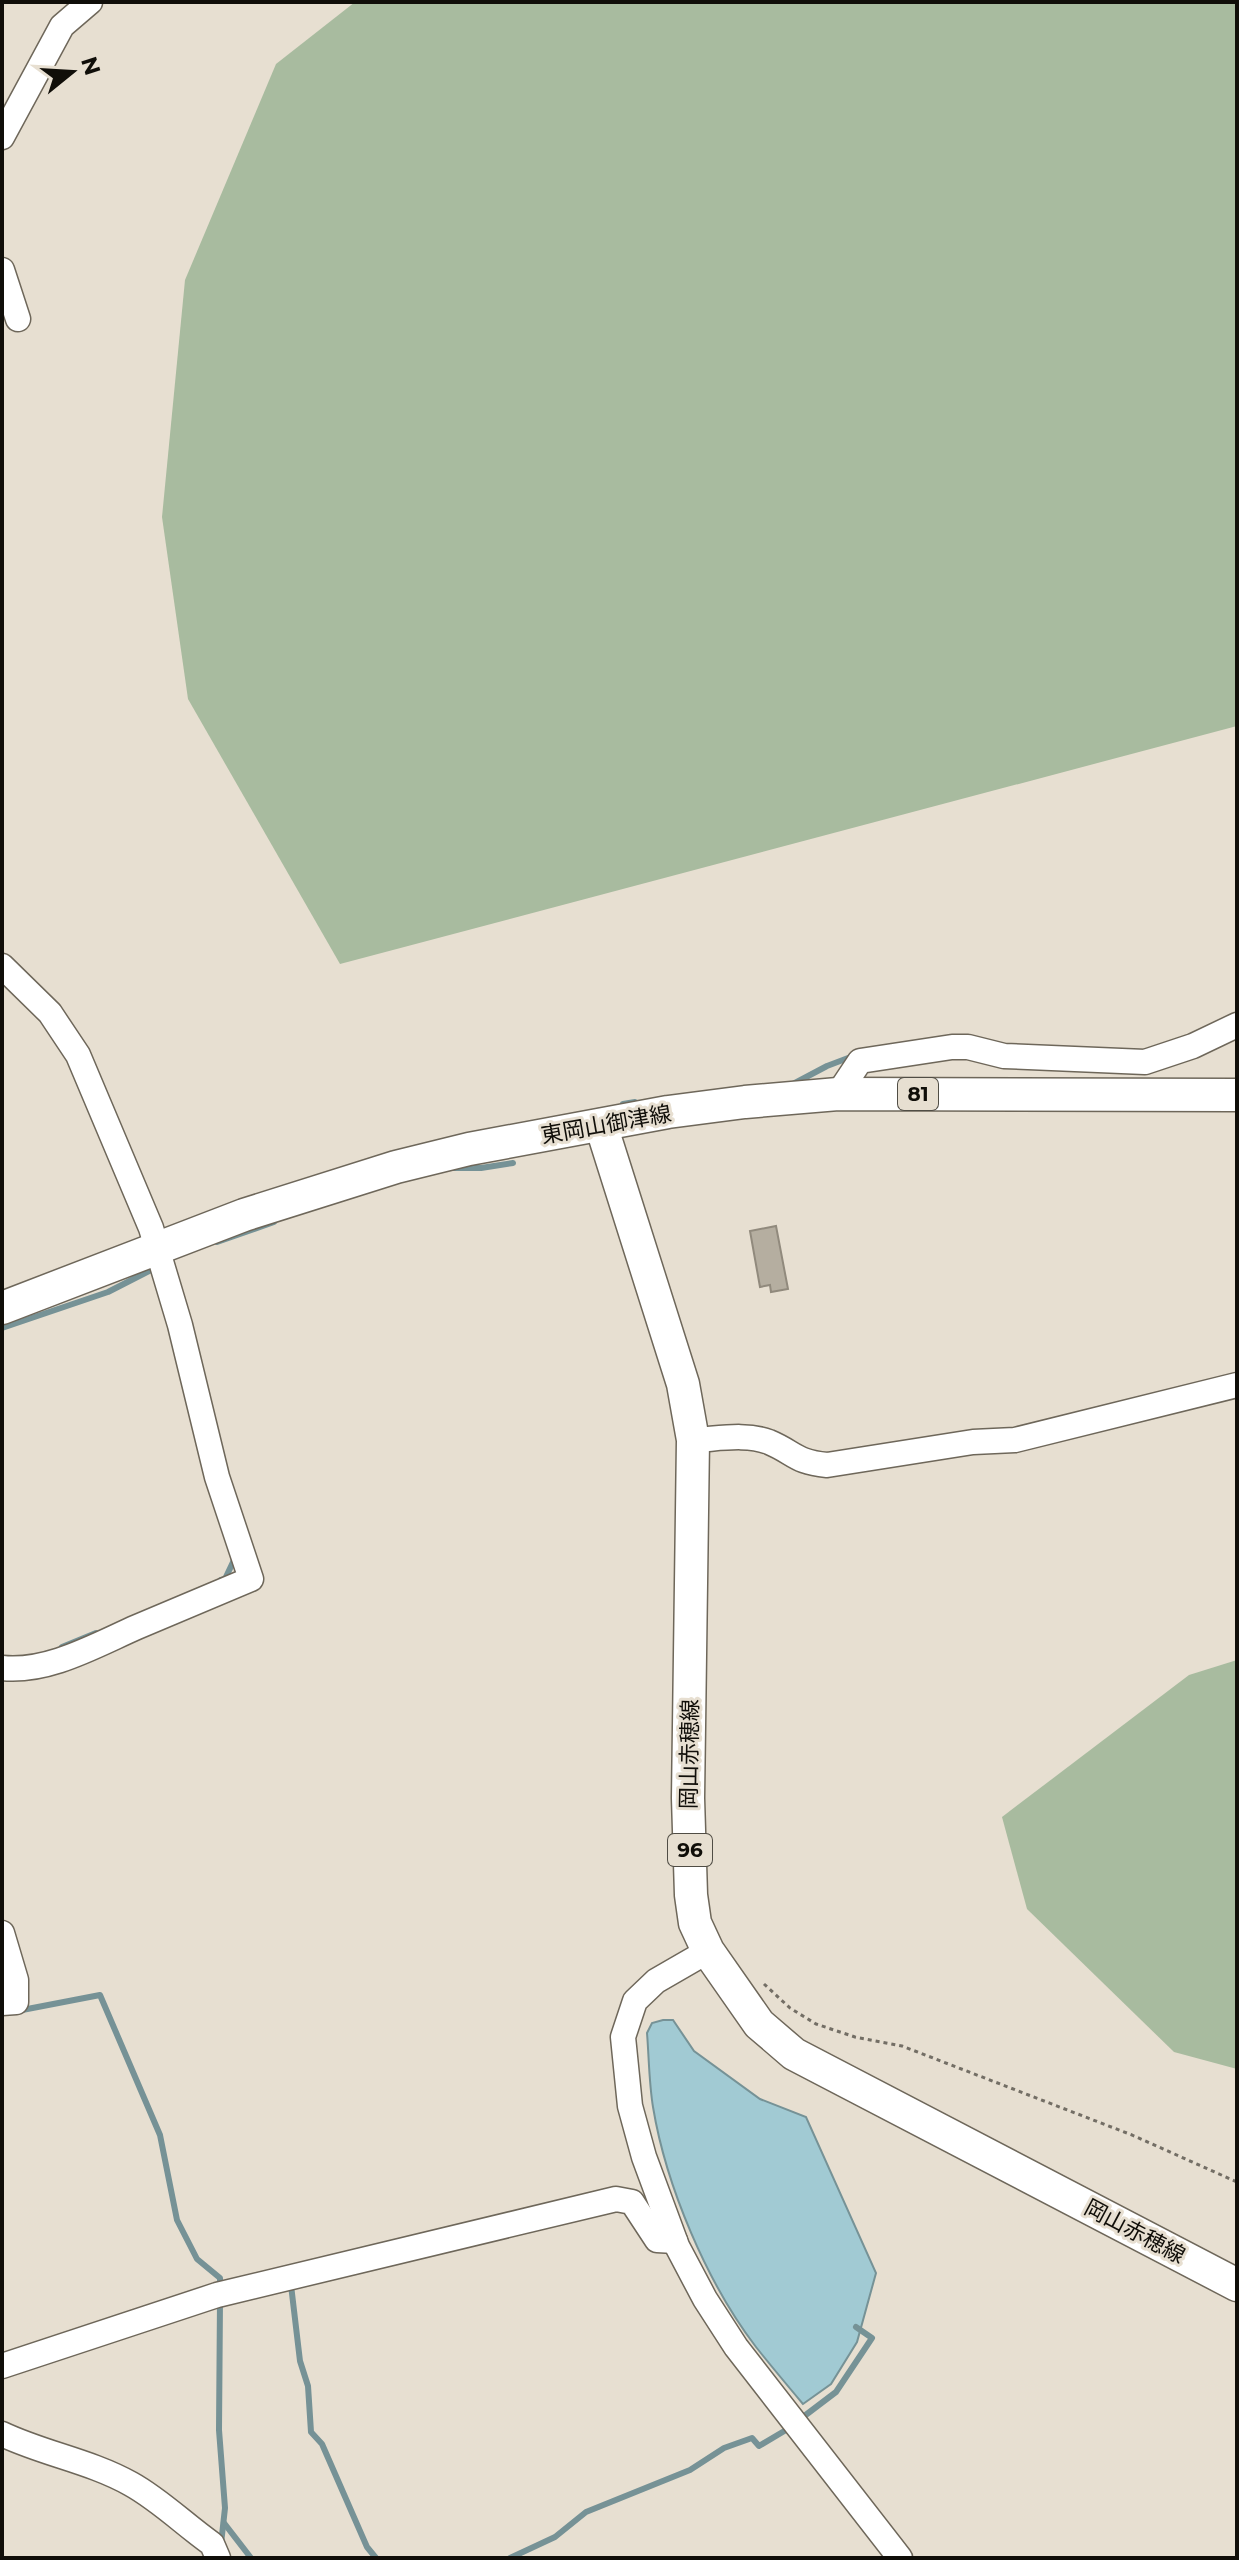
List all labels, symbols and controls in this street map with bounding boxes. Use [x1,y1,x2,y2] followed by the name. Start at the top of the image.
[32,32,112,112] north arrow
[75,53,106,79] text: N
[898,1078,938,1110] road number: 81
[539,1100,673,1149] street label: 東岡山御津線
[675,1699,704,1809] street label: 岡山赤穂線
[668,1834,712,1866] road number: 96
[1080,2194,1190,2269] street label: 岡山赤穂線

